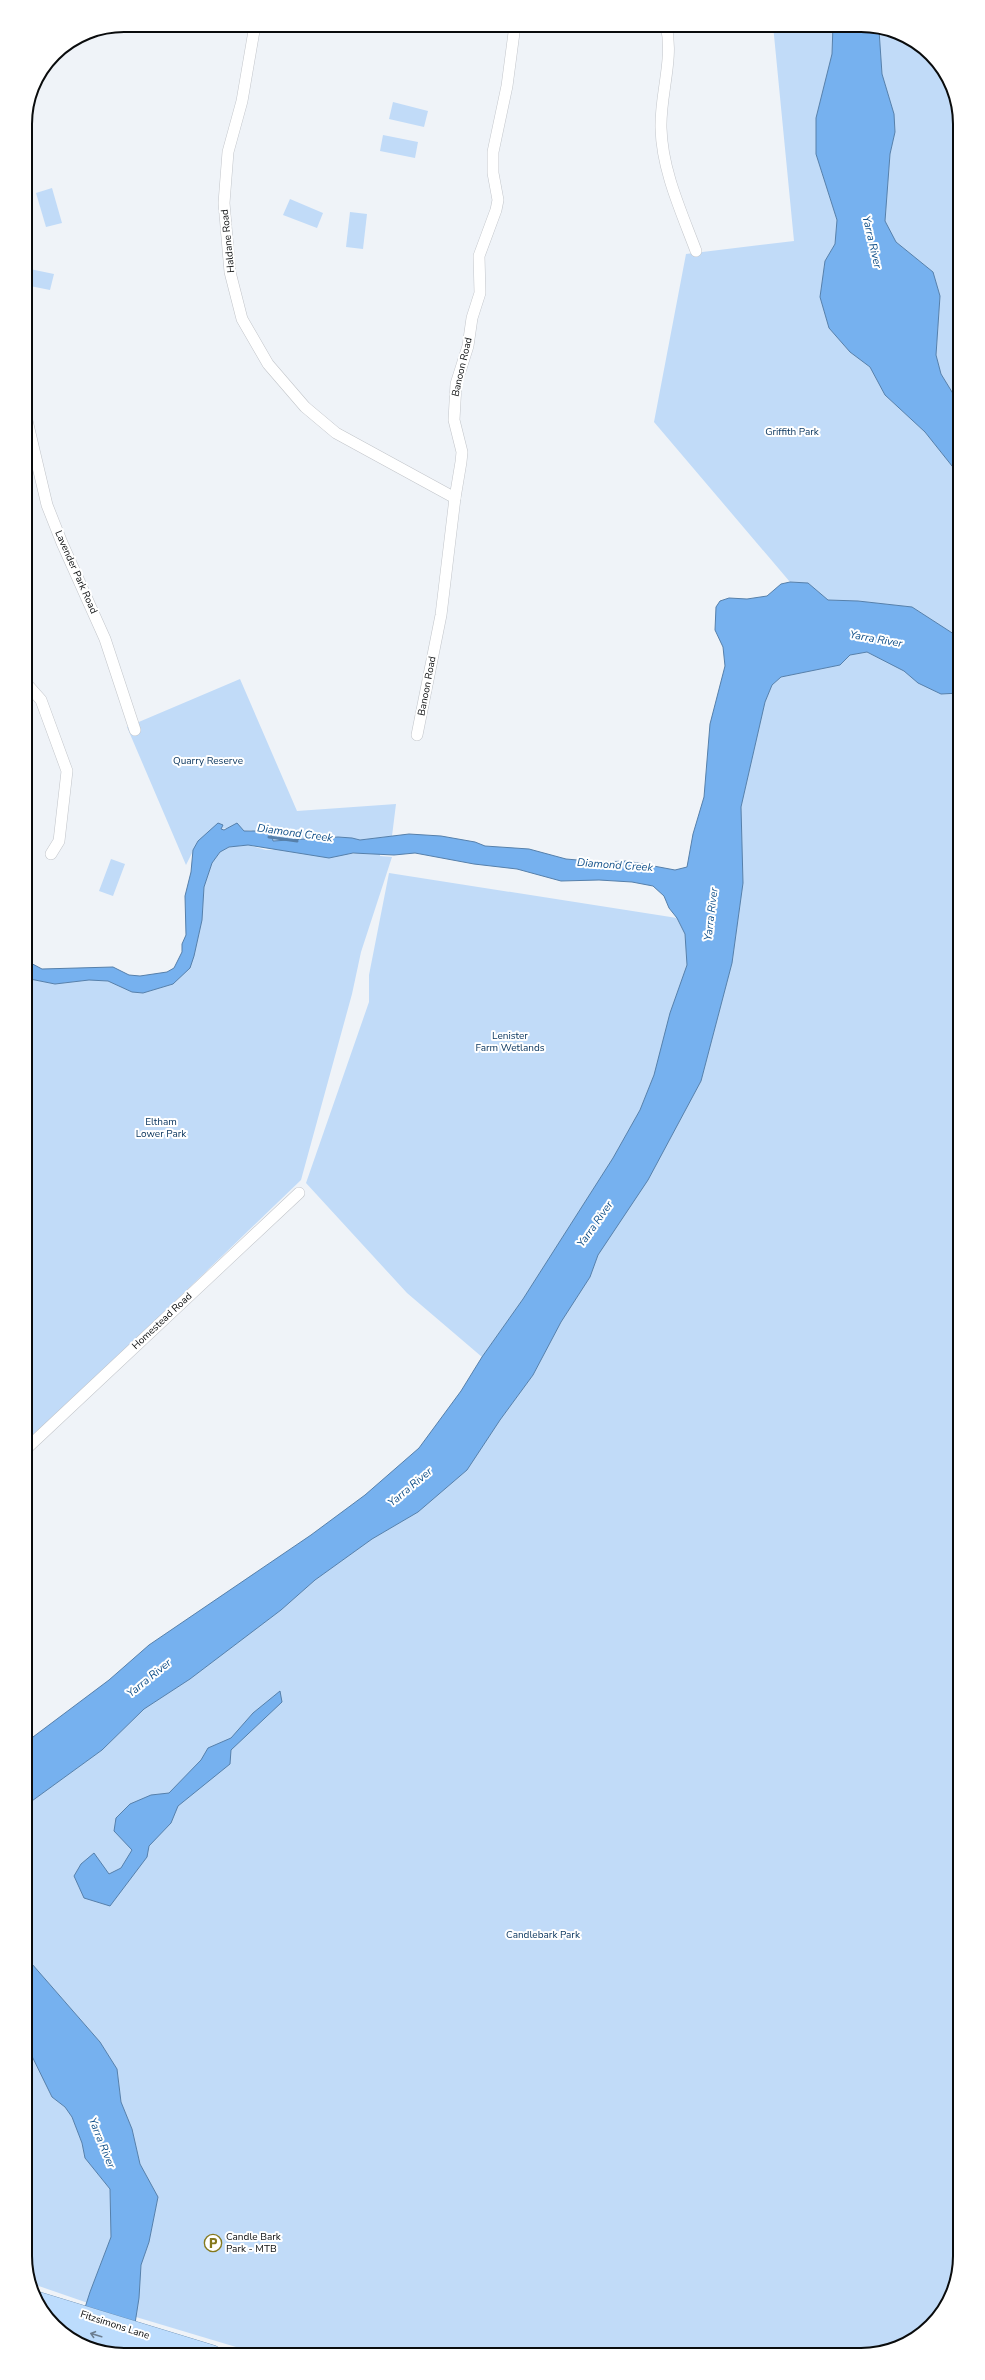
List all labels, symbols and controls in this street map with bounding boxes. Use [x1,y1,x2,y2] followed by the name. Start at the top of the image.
[218,208,238,273] street label: Haldane Road
[859,214,886,271] water label: Yarra River
[448,336,476,398] street label: Banoon Road
[765,425,820,439] park label: Griffith Park
[51,528,101,616] street label: Lavender Park Road
[848,627,905,651] water label: Yarra River
[414,655,440,717] street label: Banoon Road
[173,754,243,768] park label: Quarry Reserve
[256,820,334,846] water label: Diamond Creek
[577,855,654,875] water label: Diamond Creek
[700,886,722,941] water label: Yarra River
[475,1029,545,1055] park label: Lenister Farm Wetlands
[136,1115,187,1141] park label: Eltham Lower Park
[574,1197,617,1250] water label: Yarra River
[129,1289,195,1353] street label: Homestead Road
[385,1463,436,1510] water label: Yarra River
[124,1655,175,1701] water label: Yarra River
[506,1928,581,1942] park label: Candlebark Park
[85,2115,119,2172] water label: Yarra River
[226,2230,282,2256] place label: Candle Bark Park - MTB
[203,2233,223,2253] parking icon: Candle Bark Park - MTB
[79,2307,151,2343] street label: Fitzsimons Lane
[90,2331,103,2338] one-way arrow

